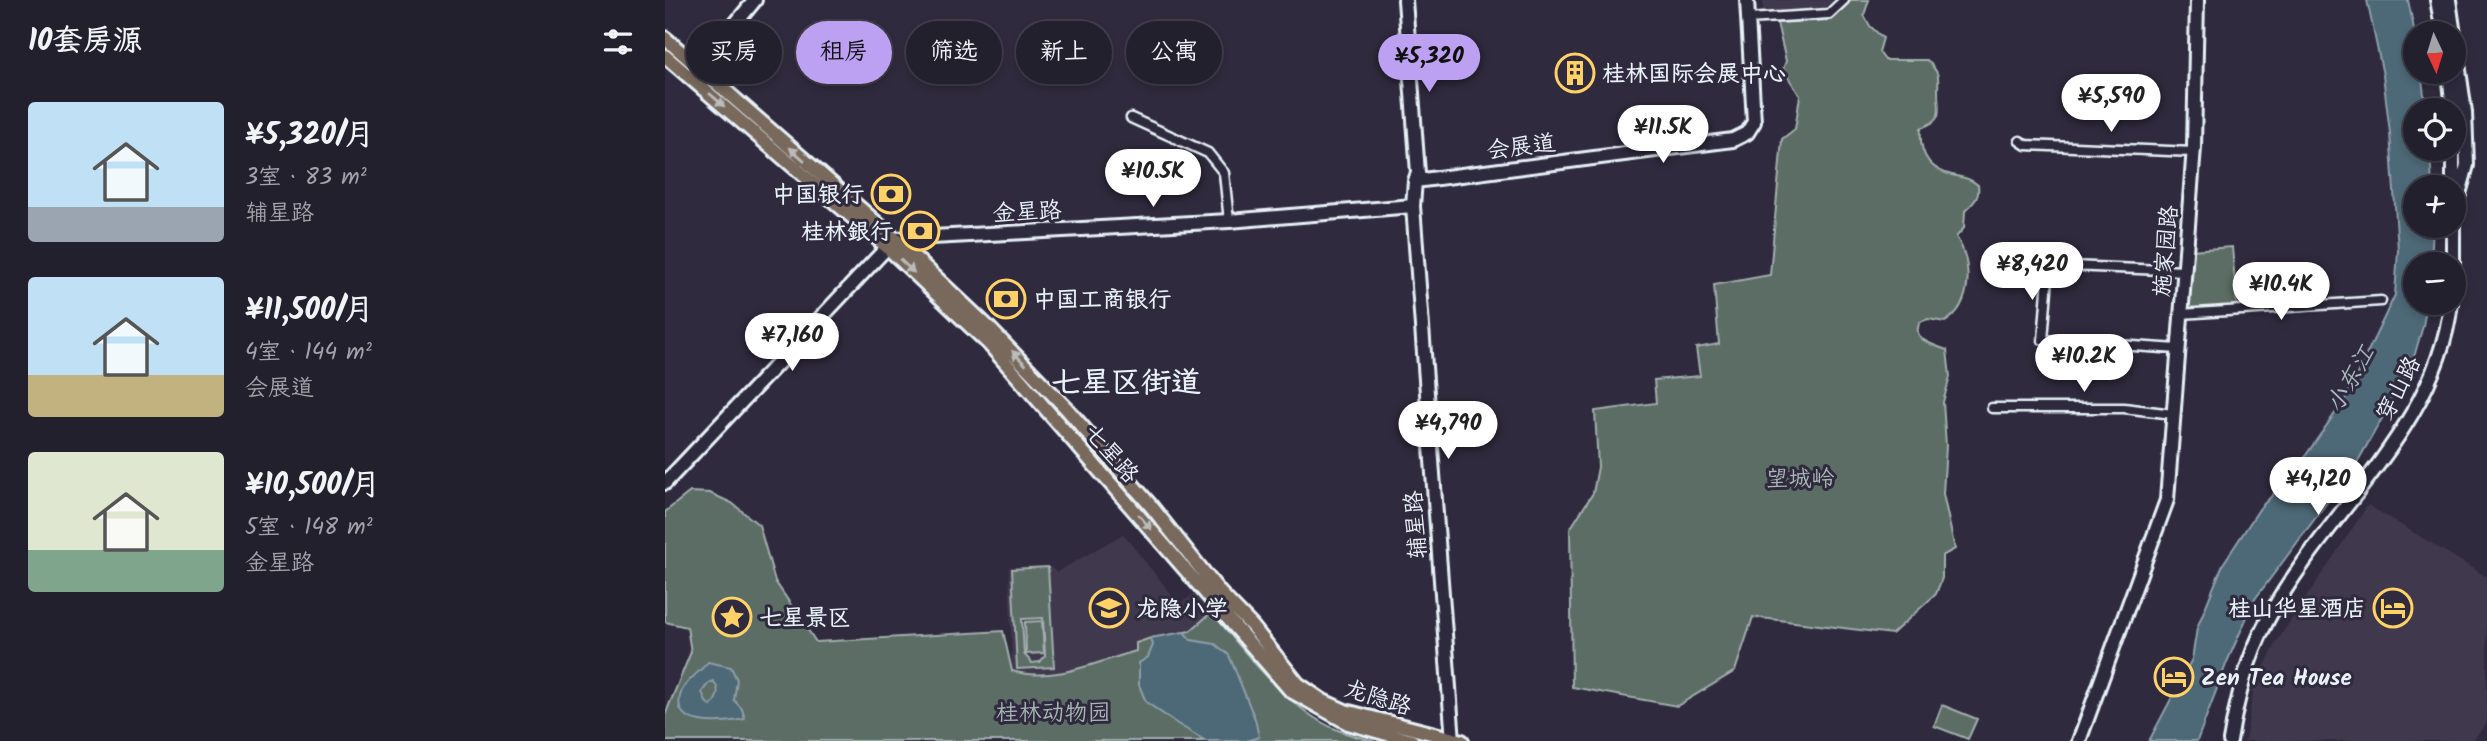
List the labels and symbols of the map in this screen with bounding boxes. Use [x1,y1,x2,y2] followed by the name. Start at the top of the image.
[2403,21,2466,84] north arrow
[1372,34,1486,94] pin: ¥5,320
[1554,52,1596,94] building icon: 桂林国际会展中心
[1602,57,1786,93] place label: 桂林国际会展中心
[2054,74,2168,134] pin: ¥5,590
[708,92,725,107] one-way arrow
[1606,106,1720,165] pin: ¥11.5K
[1485,126,1558,170] street label: 会展道
[788,146,806,162] one-way arrow
[1096,150,1210,209] pin: ¥10.5K
[870,173,912,215] bank icon: 中国银行
[772,178,864,214] place label: 中国银行
[992,193,1062,233] street label: 金星路
[2145,204,2189,299] street label: 施家园路
[899,210,941,252] bank icon: 桂林銀行
[801,215,893,251] place label: 桂林銀行
[1975,243,2089,302] pin: ¥8,420
[898,257,915,274] one-way arrow
[2224,262,2338,322] pin: ¥10.4K
[985,278,1027,320] bank icon: 中国工商银行
[1033,283,1171,319] place label: 中国工商银行
[735,314,849,373] pin: ¥7,160
[2027,334,2141,394] pin: ¥10.2K
[2316,338,2387,421] water label: 小东江
[1011,350,1027,367] one-way arrow
[2368,350,2431,428] street label: 穿山路
[1051,360,1201,408] district label: 七星区街道
[1391,402,1505,461] pin: ¥4,790
[1074,416,1147,492] street label: 七星路
[2261,458,2375,517] pin: ¥4,120
[1766,462,1835,498] park label: 望城岭
[1397,489,1437,561] street label: 辅星路
[1137,513,1152,530] one-way arrow
[1088,587,1130,629] school or university icon: 龙隐小学
[2372,587,2414,629] hotel icon: 桂山华星酒店
[1136,592,1228,628] place label: 龙隐小学
[2228,592,2366,628] place label: 桂山华星酒店
[711,596,753,638] place icon: 七星景区
[759,601,851,637] place label: 七星景区
[2153,656,2195,698] hotel icon: Zen Tea House
[2201,661,2352,697] place label: Zen Tea House
[1339,672,1416,726] street label: 龙隐路
[996,696,1111,732] park label: 桂林动物园

